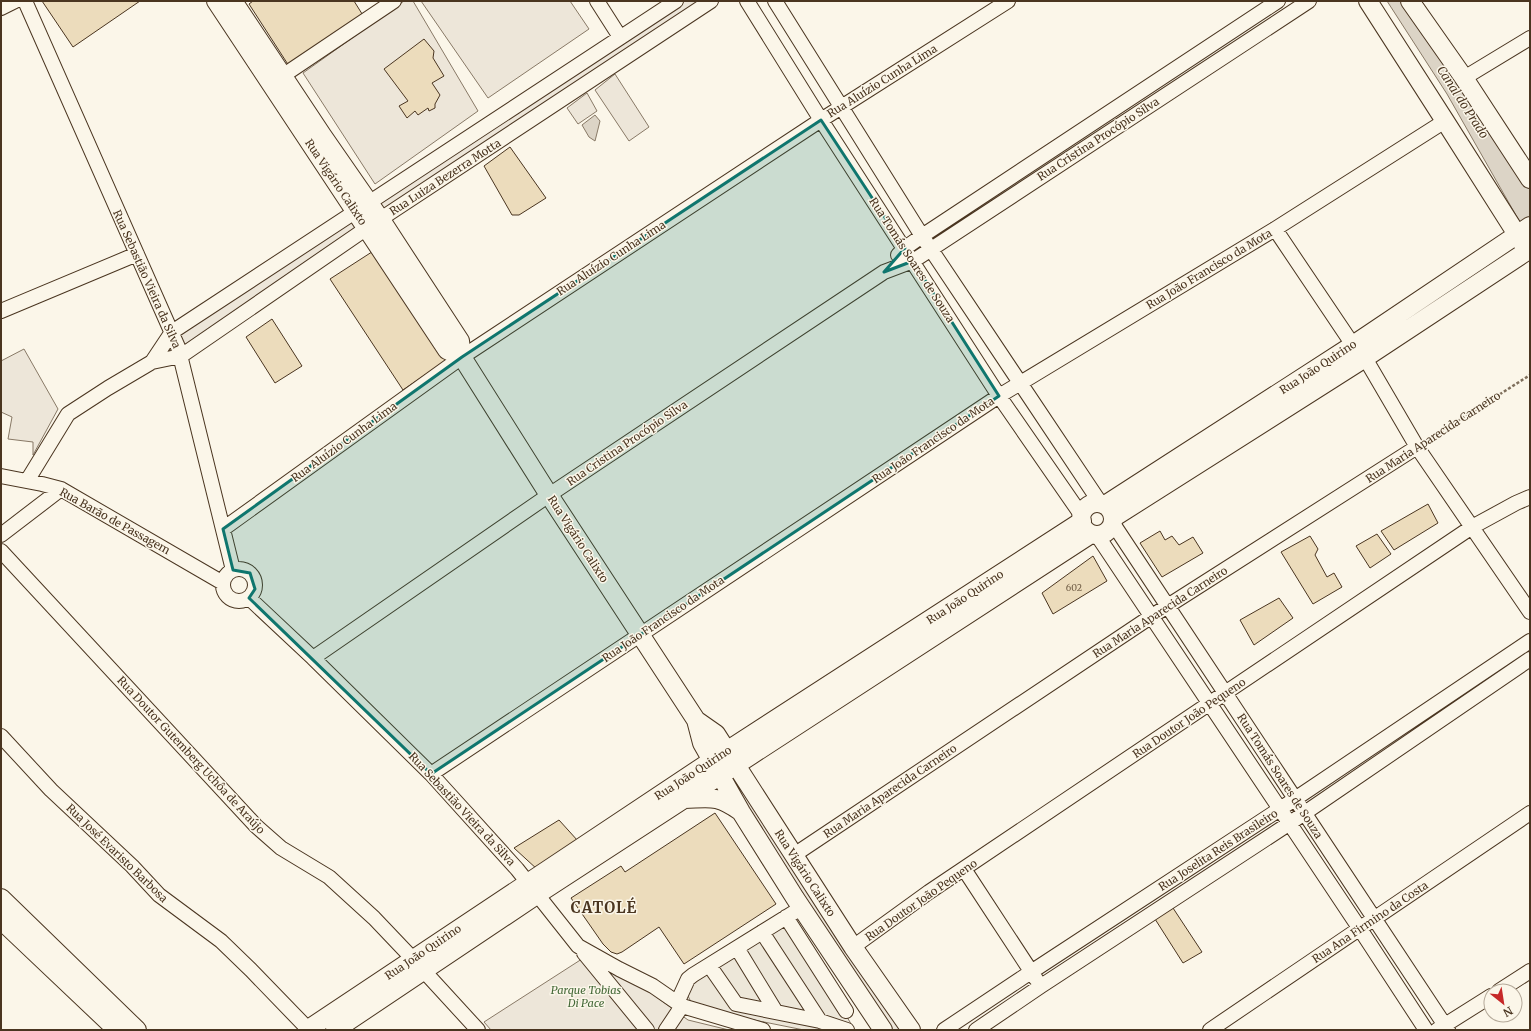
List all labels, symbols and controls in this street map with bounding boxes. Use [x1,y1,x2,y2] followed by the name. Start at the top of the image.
[824,41,940,121] street label: Rua Aluízio Cunha Lima
[1434,63,1492,141] water label: Canal do Prado
[1034,94,1162,184] street label: Rua Cristina Procópio Silva
[302,136,370,228] street label: Rua Vigário Calixto
[387,136,503,218] street label: Rua Luiza Bezerra Motta
[866,195,958,325] street label: Rua Tomás Soares de Souza
[110,208,184,351] street label: Rua Sebastião Vieira da Silva
[554,217,668,298] street label: Rua Aluízio Cunha Lima
[1144,226,1275,312] street label: Rua João Francisco da Mota
[1277,337,1360,397] street label: Rua João Quirino
[1363,388,1503,486] street label: Rua Maria Aparecida Carneiro
[869,394,997,486] street label: Rua João Francisco da Mota
[564,397,690,489] street label: Rua Cristina Procópio Silva
[288,399,400,485] street label: Rua Aluízio Cunha Lima
[57,485,173,557] street label: Rua Barão de Passagem
[545,493,612,586] street label: Rua Vigário Calixto
[1090,563,1230,661] street label: Rua Maria Aparecida Carneiro
[924,567,1007,627] street label: Rua João Quirino
[599,573,727,665] street label: Rua João Francisco da Mota
[1066,582,1082,593] house number: 602
[114,673,268,837] street label: Rua Doutor Gutemberg Uchôa de Araújo
[1130,675,1249,761] street label: Rua Doutor João Pequeno
[1234,711,1326,841] street label: Rua Tomás Soares de Souza
[821,741,960,841] street label: Rua Maria Aparecida Carneiro
[652,743,735,803] street label: Rua João Quirino
[406,749,518,869] street label: Rua Sebastião Vieira da Silva
[63,801,171,905] street label: Rua José Evaristo Barbosa
[1156,806,1281,894] street label: Rua Joselita Reis Brasileiro
[772,827,839,920] street label: Rua Vigário Calixto
[862,856,980,944] street label: Rua Doutor João Pequeno
[1309,878,1431,966] street label: Rua Ana Firmino da Costa
[571,897,637,917] district label: CATOLÉ
[382,921,464,983] street label: Rua João Quirino
[551,983,622,1010] park label: Parque Tobias Di Pace
[1483,983,1523,1023] north arrow
[1500,1003,1515,1020] text: N

